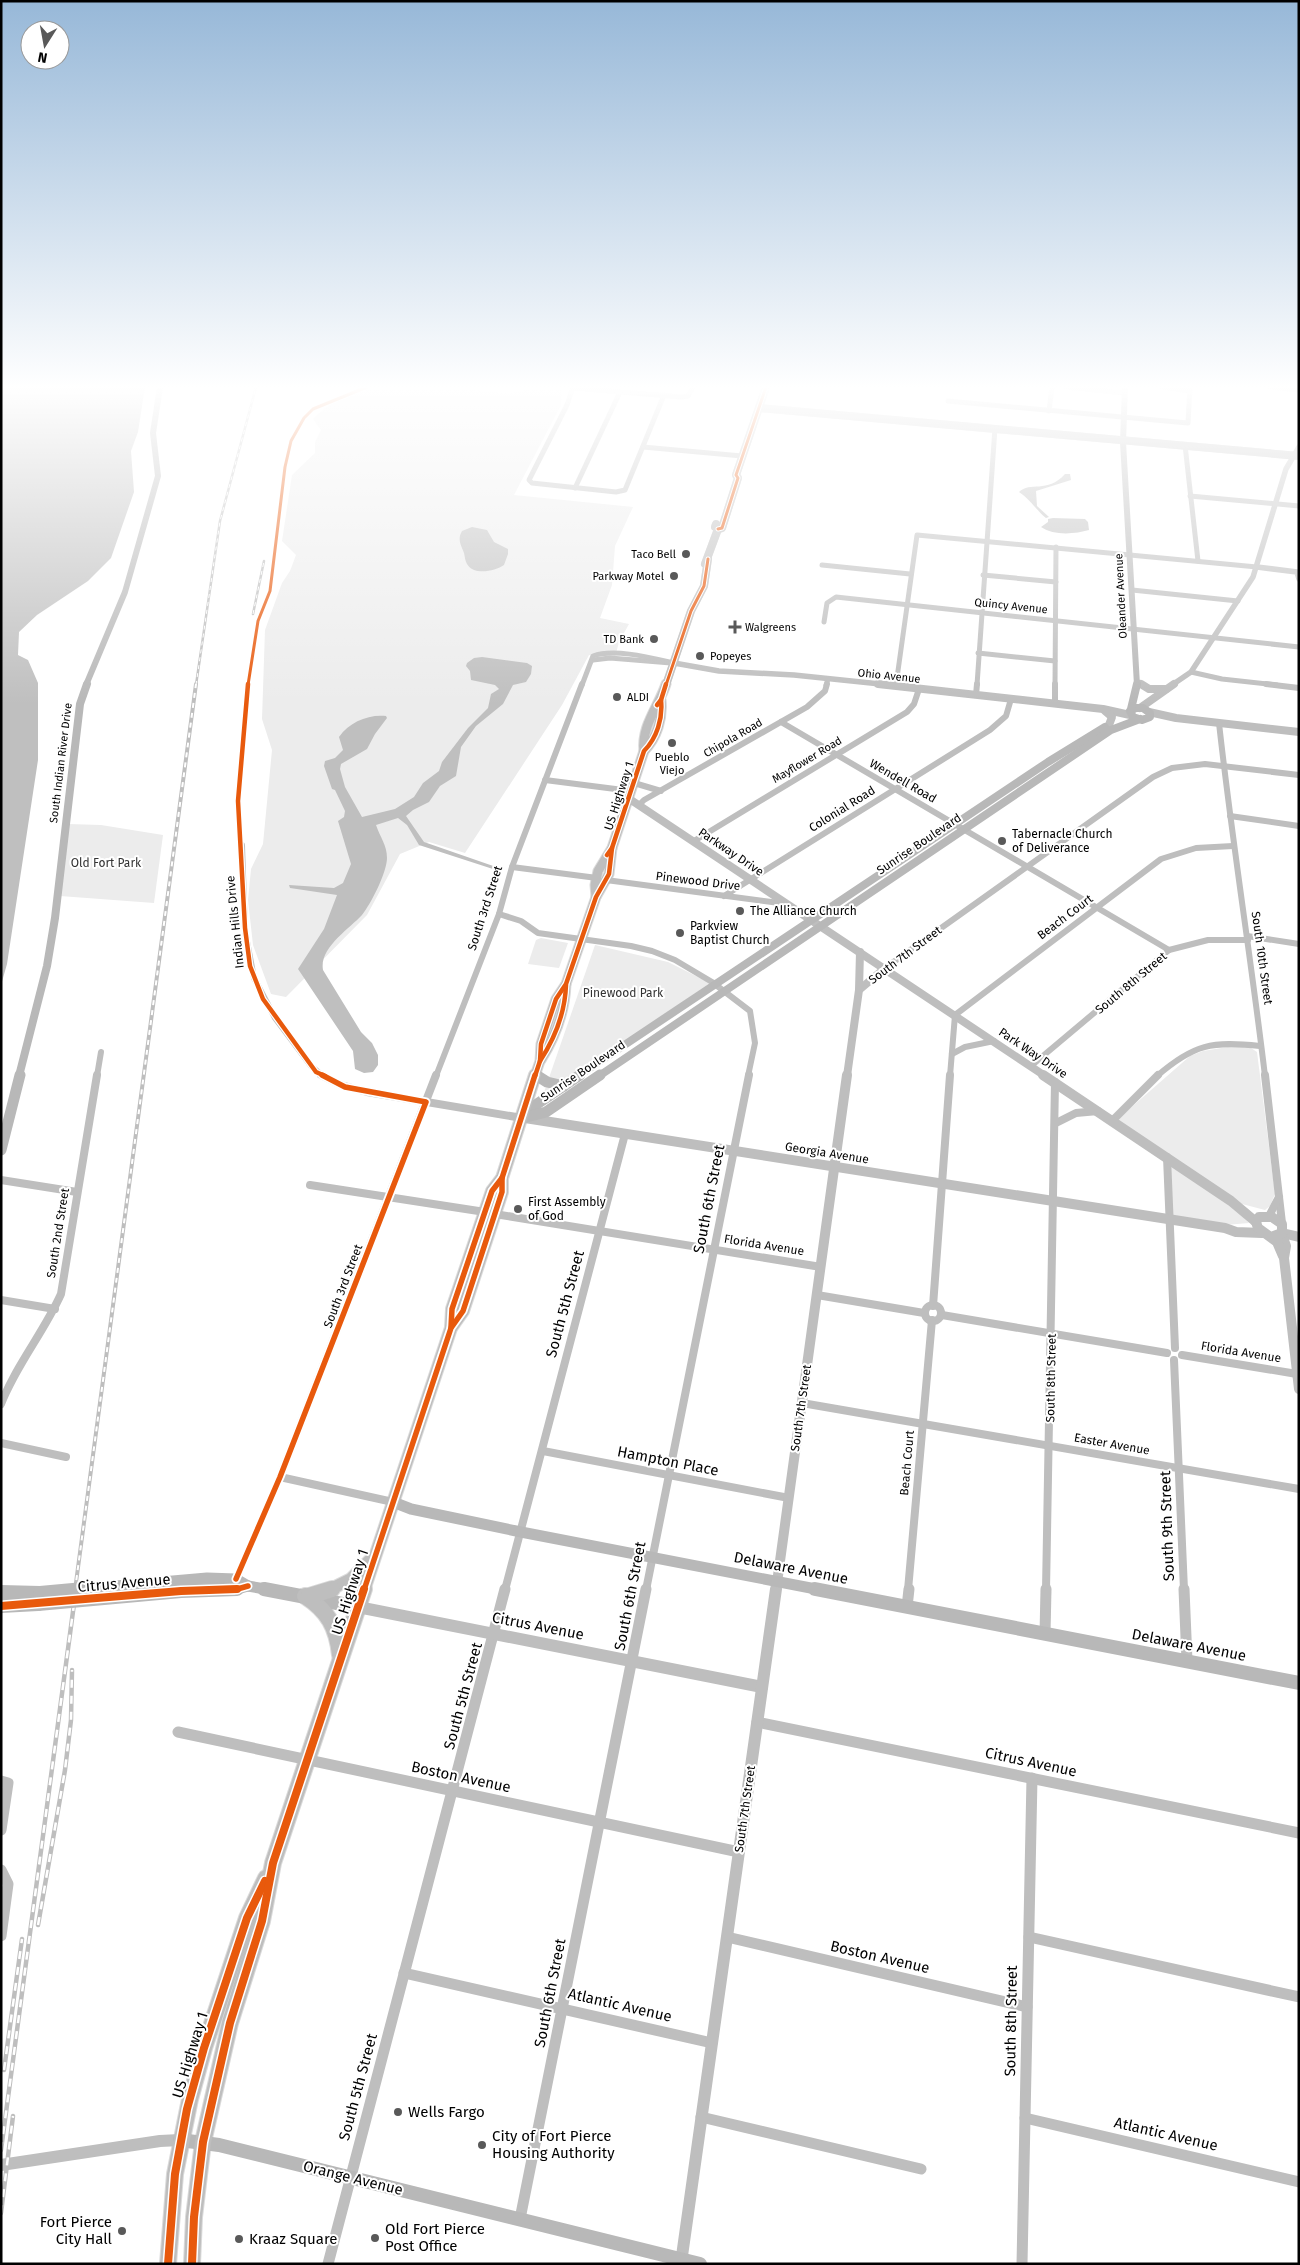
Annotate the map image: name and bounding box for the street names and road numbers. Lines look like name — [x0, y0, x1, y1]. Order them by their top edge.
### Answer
street label: Oleander Avenue — [1112, 553, 1130, 639]
street label: Quincy Avenue — [974, 596, 1048, 616]
street label: Ohio Avenue — [857, 666, 921, 686]
street label: South Indian River Drive — [47, 702, 75, 824]
street label: Chipola Road — [701, 716, 765, 760]
street label: Mayflower Road — [770, 734, 844, 786]
street label: Wendell Road — [867, 756, 939, 806]
street label: US Highway 1 — [601, 760, 637, 832]
street label: Colonial Road — [806, 783, 878, 835]
street label: Sunrise Boulevard — [874, 811, 964, 877]
street label: Parkway Drive — [696, 825, 766, 879]
street label: South 3rd Street — [465, 863, 505, 952]
street label: Pinewood Drive — [655, 869, 741, 893]
street label: Indian Hills Drive — [223, 875, 247, 969]
street label: Beach Court — [1035, 891, 1096, 942]
street label: South 10th Street — [1249, 910, 1276, 1006]
street label: South 7th Street — [866, 923, 945, 987]
street label: South 8th Street — [1092, 949, 1170, 1017]
street label: Park Way Drive — [996, 1025, 1070, 1081]
street label: Sunrise Boulevard — [538, 1038, 628, 1104]
street label: Georgia Avenue — [784, 1139, 870, 1167]
street label: South 6th Street — [690, 1142, 729, 1255]
street label: South 2nd Street — [44, 1186, 72, 1279]
street label: Florida Avenue — [723, 1232, 805, 1258]
street label: South 3rd Street — [321, 1242, 366, 1330]
street label: South 5th Street — [542, 1248, 588, 1360]
street label: South 8th Street — [1043, 1333, 1059, 1423]
street label: Florida Avenue — [1200, 1339, 1282, 1365]
street label: South 7th Street — [788, 1363, 814, 1452]
street label: Beach Court — [897, 1429, 917, 1496]
street label: Easter Avenue — [1073, 1430, 1151, 1458]
street label: Hampton Place — [616, 1442, 720, 1480]
street label: South 9th Street — [1156, 1470, 1178, 1582]
street label: South 6th Street — [611, 1539, 650, 1652]
street label: US Highway 1 — [328, 1547, 372, 1637]
street label: Delaware Avenue — [732, 1548, 850, 1588]
street label: Citrus Avenue — [77, 1570, 171, 1596]
street label: Citrus Avenue — [490, 1608, 586, 1644]
street label: Delaware Avenue — [1130, 1625, 1248, 1665]
street label: South 5th Street — [440, 1640, 486, 1752]
street label: Citrus Avenue — [983, 1743, 1079, 1781]
street label: Boston Avenue — [410, 1758, 512, 1796]
street label: South 7th Street — [732, 1764, 758, 1853]
street label: South 6th Street — [531, 1936, 570, 2049]
street label: Boston Avenue — [829, 1937, 931, 1977]
street label: South 8th Street — [1001, 1965, 1021, 2077]
street label: Atlantic Avenue — [566, 1984, 674, 2026]
street label: US Highway 1 — [168, 2010, 212, 2100]
street label: South 5th Street — [335, 2031, 381, 2143]
street label: Atlantic Avenue — [1112, 2113, 1220, 2155]
street label: Orange Avenue — [301, 2157, 405, 2199]

